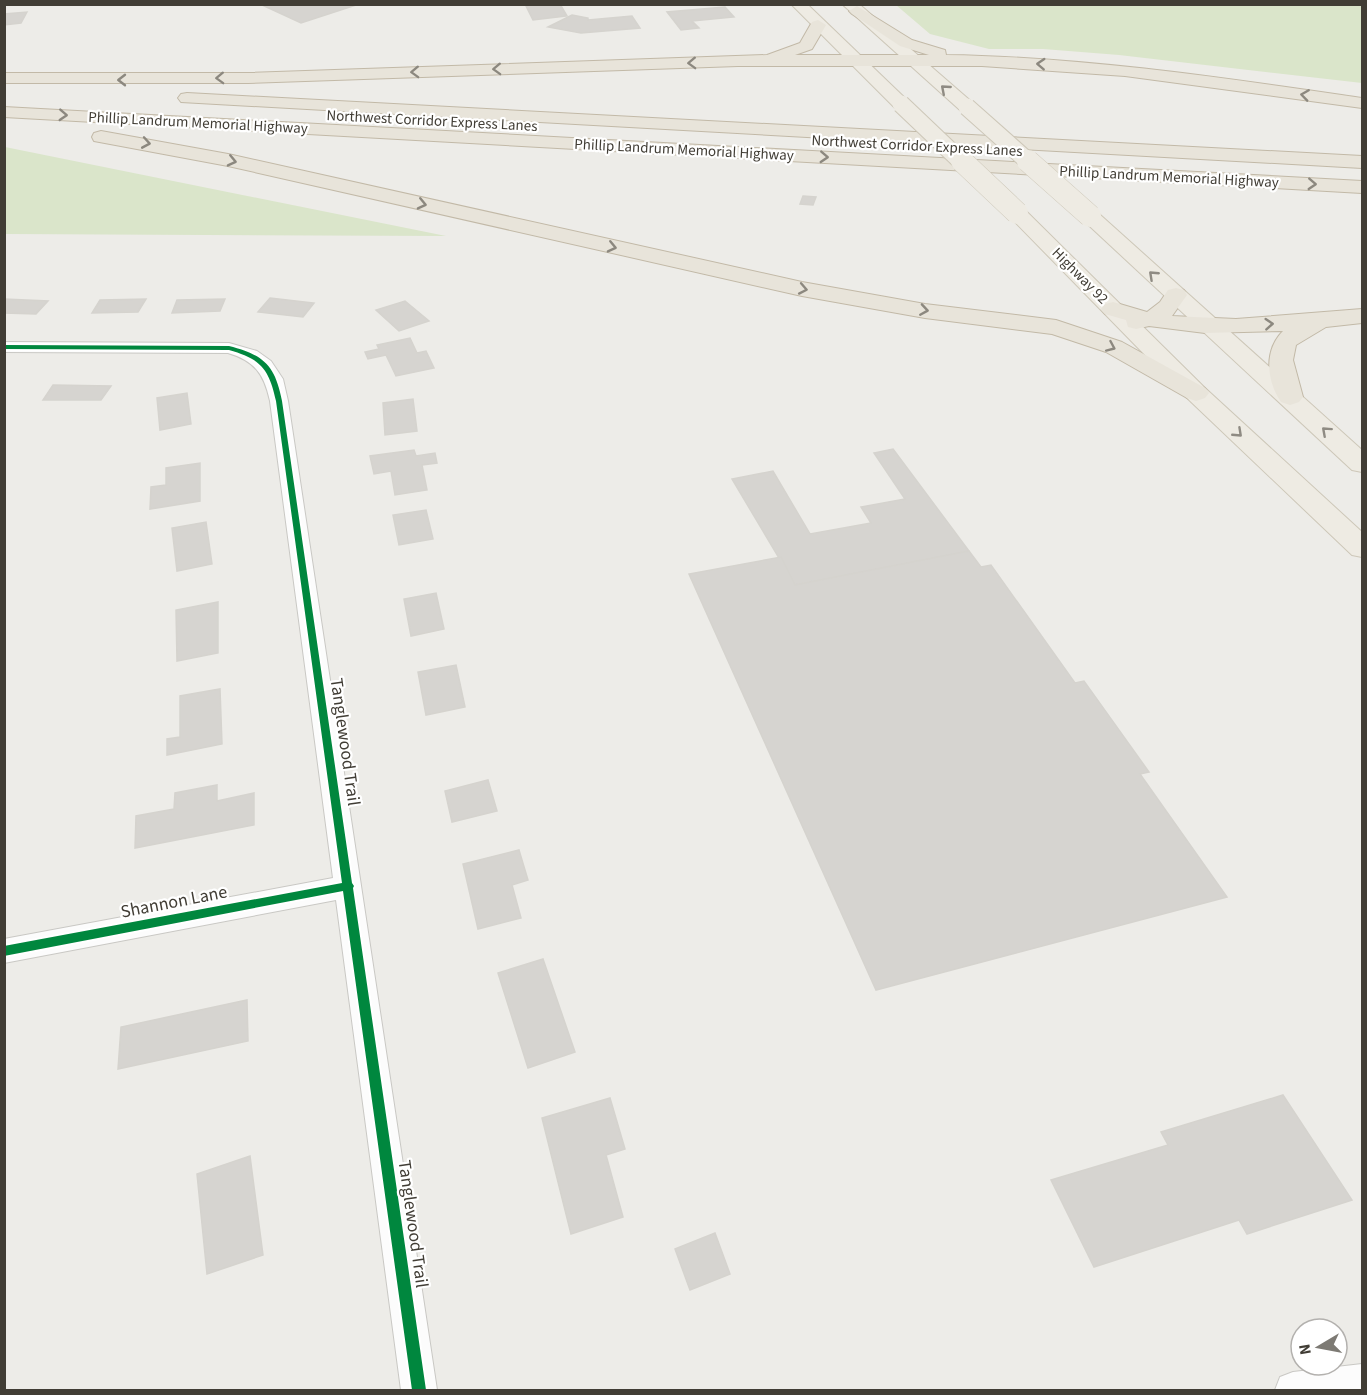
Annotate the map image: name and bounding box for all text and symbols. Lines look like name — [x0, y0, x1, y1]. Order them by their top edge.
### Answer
one-way arrow — [687, 57, 696, 70]
one-way arrow — [1037, 57, 1046, 70]
one-way arrow — [492, 63, 501, 76]
one-way arrow — [410, 66, 419, 78]
one-way arrow — [216, 72, 225, 84]
one-way arrow — [117, 74, 126, 86]
one-way arrow — [941, 85, 952, 96]
one-way arrow — [1300, 89, 1309, 101]
street label: Northwest Corridor Express Lanes — [326, 105, 538, 137]
street label: Phillip Landrum Memorial Highway — [88, 107, 308, 139]
one-way arrow — [58, 109, 67, 122]
street label: Northwest Corridor Express Lanes — [811, 130, 1023, 162]
street label: Phillip Landrum Memorial Highway — [574, 134, 794, 166]
one-way arrow — [141, 137, 151, 149]
one-way arrow — [819, 151, 828, 164]
one-way arrow — [227, 154, 237, 167]
street label: Phillip Landrum Memorial Highway — [1059, 161, 1279, 193]
one-way arrow — [1308, 178, 1317, 191]
one-way arrow — [417, 196, 427, 209]
one-way arrow — [607, 239, 617, 252]
street label: Highway 92 — [1047, 243, 1113, 309]
one-way arrow — [1149, 271, 1160, 282]
one-way arrow — [798, 282, 808, 295]
one-way arrow — [919, 304, 928, 316]
one-way arrow — [1264, 318, 1273, 331]
one-way arrow — [1105, 339, 1116, 351]
one-way arrow — [1232, 426, 1242, 437]
one-way arrow — [1322, 427, 1333, 438]
street label: Tanglewood Trail — [324, 677, 366, 807]
street label: Shannon Lane — [119, 879, 229, 925]
street label: Tanglewood Trail — [392, 1159, 434, 1289]
north arrow — [1289, 1317, 1349, 1377]
text: N — [1293, 1342, 1317, 1357]

